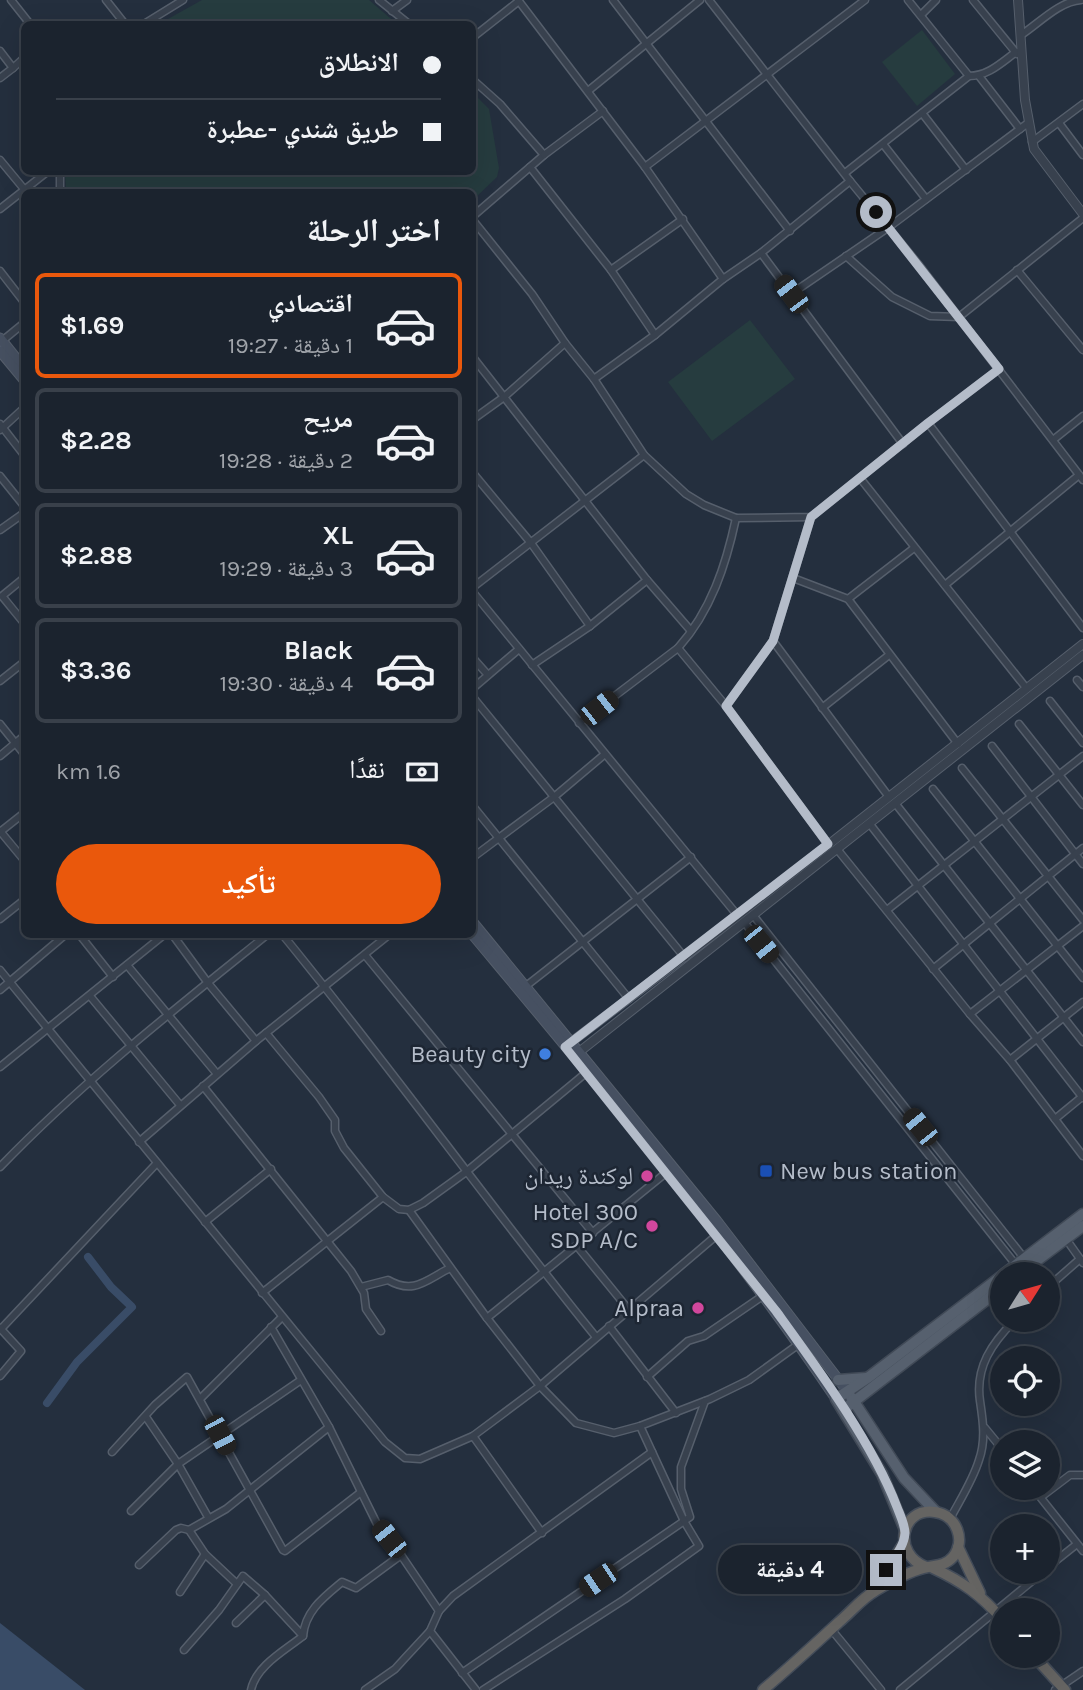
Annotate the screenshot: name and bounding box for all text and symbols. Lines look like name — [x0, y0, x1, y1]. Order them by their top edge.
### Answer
text: الانطلاق — [319, 47, 399, 78]
text: طريق شندي -عطبرة — [207, 114, 399, 145]
route start — [860, 196, 892, 228]
text: اختر الرحلة — [307, 212, 441, 249]
car — [770, 271, 813, 317]
text: اقتصادي — [268, 288, 353, 319]
icon: car — [374, 294, 437, 357]
text: $1.69 — [60, 310, 124, 341]
text: 1 دقيقة · 19:27 — [228, 332, 353, 359]
text: مريح — [303, 403, 353, 434]
icon: car — [374, 409, 437, 472]
text: $2.28 — [60, 425, 132, 456]
text: 2 دقيقة · 19:28 — [219, 447, 353, 474]
text: XL — [322, 520, 353, 551]
icon: car — [374, 524, 437, 587]
text: $2.88 — [60, 540, 133, 571]
text: 3 دقيقة · 19:29 — [219, 555, 353, 582]
text: Black — [284, 635, 353, 666]
icon: car — [374, 639, 437, 702]
text: $3.36 — [60, 655, 132, 686]
text: 4 دقيقة · 19:30 — [219, 670, 353, 697]
car — [576, 687, 623, 729]
icon: cash — [403, 753, 441, 791]
text: نقدًا — [349, 754, 385, 785]
text: 1.6 km — [56, 758, 121, 785]
button: تأكيد — [56, 844, 441, 924]
car — [740, 921, 783, 967]
place label: Beauty city — [410, 1040, 531, 1068]
marker: Beauty city — [537, 1046, 553, 1062]
car — [899, 1104, 942, 1150]
place label: New bus station — [780, 1157, 958, 1185]
place label: لوكندة ريدان — [524, 1162, 633, 1190]
marker: New bus station — [758, 1163, 774, 1179]
marker: لوكندة ريدان — [639, 1168, 655, 1184]
place label: Hotel 300 SDP A/C — [532, 1198, 638, 1254]
marker: Hotel 300 SDP A/C — [644, 1218, 660, 1234]
north arrow — [990, 1262, 1060, 1332]
map controls — [990, 1262, 1060, 1668]
place label: Alpraa — [614, 1294, 684, 1322]
marker: Alpraa — [690, 1300, 706, 1316]
button: locate — [990, 1346, 1060, 1416]
car — [201, 1412, 240, 1458]
button: layers — [990, 1430, 1060, 1500]
button: + — [990, 1514, 1060, 1584]
car — [368, 1516, 411, 1562]
callout: 4 دقيقة — [718, 1546, 862, 1594]
route end — [870, 1554, 902, 1586]
text: 4 دقيقة — [756, 1556, 824, 1583]
car — [575, 1560, 622, 1600]
button: − — [990, 1598, 1060, 1668]

